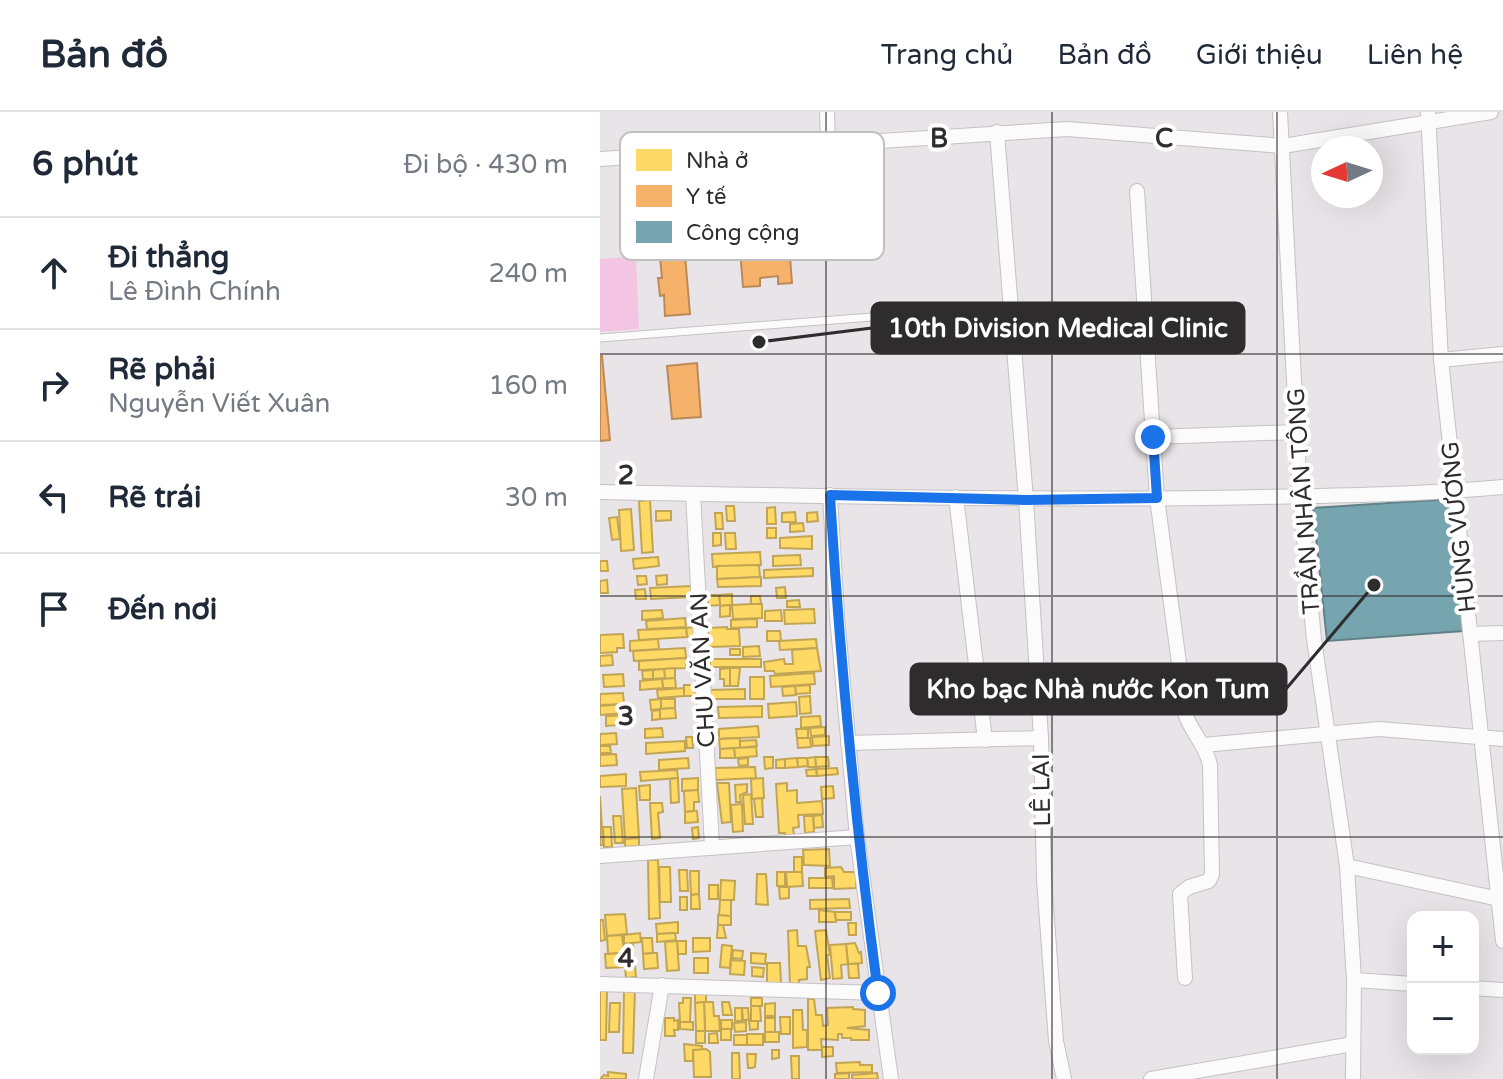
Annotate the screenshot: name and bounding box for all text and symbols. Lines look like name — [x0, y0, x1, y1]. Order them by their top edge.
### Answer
text: Bản đồ — [40, 32, 168, 78]
text: Trang chủ — [881, 38, 1013, 72]
text: Bản đồ — [1057, 38, 1152, 72]
text: Giới thiệu — [1196, 38, 1323, 72]
text: Liên hệ — [1367, 38, 1463, 72]
text: B — [930, 123, 948, 154]
text: C — [1155, 123, 1173, 154]
legend — [620, 132, 884, 260]
north arrow — [1311, 136, 1383, 208]
text: 6 phút — [32, 144, 138, 185]
text: Nhà ở — [686, 148, 748, 174]
text: Đi bộ · 430 m — [403, 149, 568, 180]
text: Y tế — [686, 184, 726, 210]
text: Công cộng — [686, 220, 800, 246]
text: Đi thẳng — [108, 239, 229, 276]
icon: ahead — [32, 251, 76, 295]
text: 240 m — [488, 258, 568, 289]
text: Lê Đình Chính — [108, 276, 281, 307]
callout: 10th Division Medical Clinic — [872, 303, 1244, 353]
text: 10th Division Medical Clinic — [888, 313, 1228, 344]
text: Rẽ phải — [108, 351, 216, 388]
icon: right — [32, 363, 76, 407]
text: 160 m — [488, 370, 568, 401]
street label: TRẦN NHÂN TÔNG — [1280, 387, 1326, 615]
text: Nguyễn Viết Xuân — [108, 388, 330, 419]
route end — [1135, 419, 1171, 455]
street label: HÙNG VƯƠNG — [1435, 440, 1482, 614]
text: 2 — [618, 460, 634, 491]
icon: left — [32, 475, 76, 519]
text: Rẽ trái — [108, 479, 201, 516]
text: 30 m — [505, 482, 568, 513]
icon: arrive — [32, 587, 76, 631]
text: Đến nơi — [108, 591, 217, 628]
street label: CHU VĂN AN — [684, 592, 722, 748]
callout: Kho bạc Nhà nước Kon Tum — [911, 664, 1286, 714]
text: Kho bạc Nhà nước Kon Tum — [926, 674, 1270, 705]
text: 3 — [618, 701, 634, 732]
street label: LÊ LAI — [1027, 753, 1057, 827]
map controls — [1407, 911, 1479, 1055]
button: + — [1407, 911, 1479, 983]
text: 4 — [618, 943, 634, 974]
route start — [860, 975, 896, 1011]
button: − — [1407, 983, 1479, 1055]

